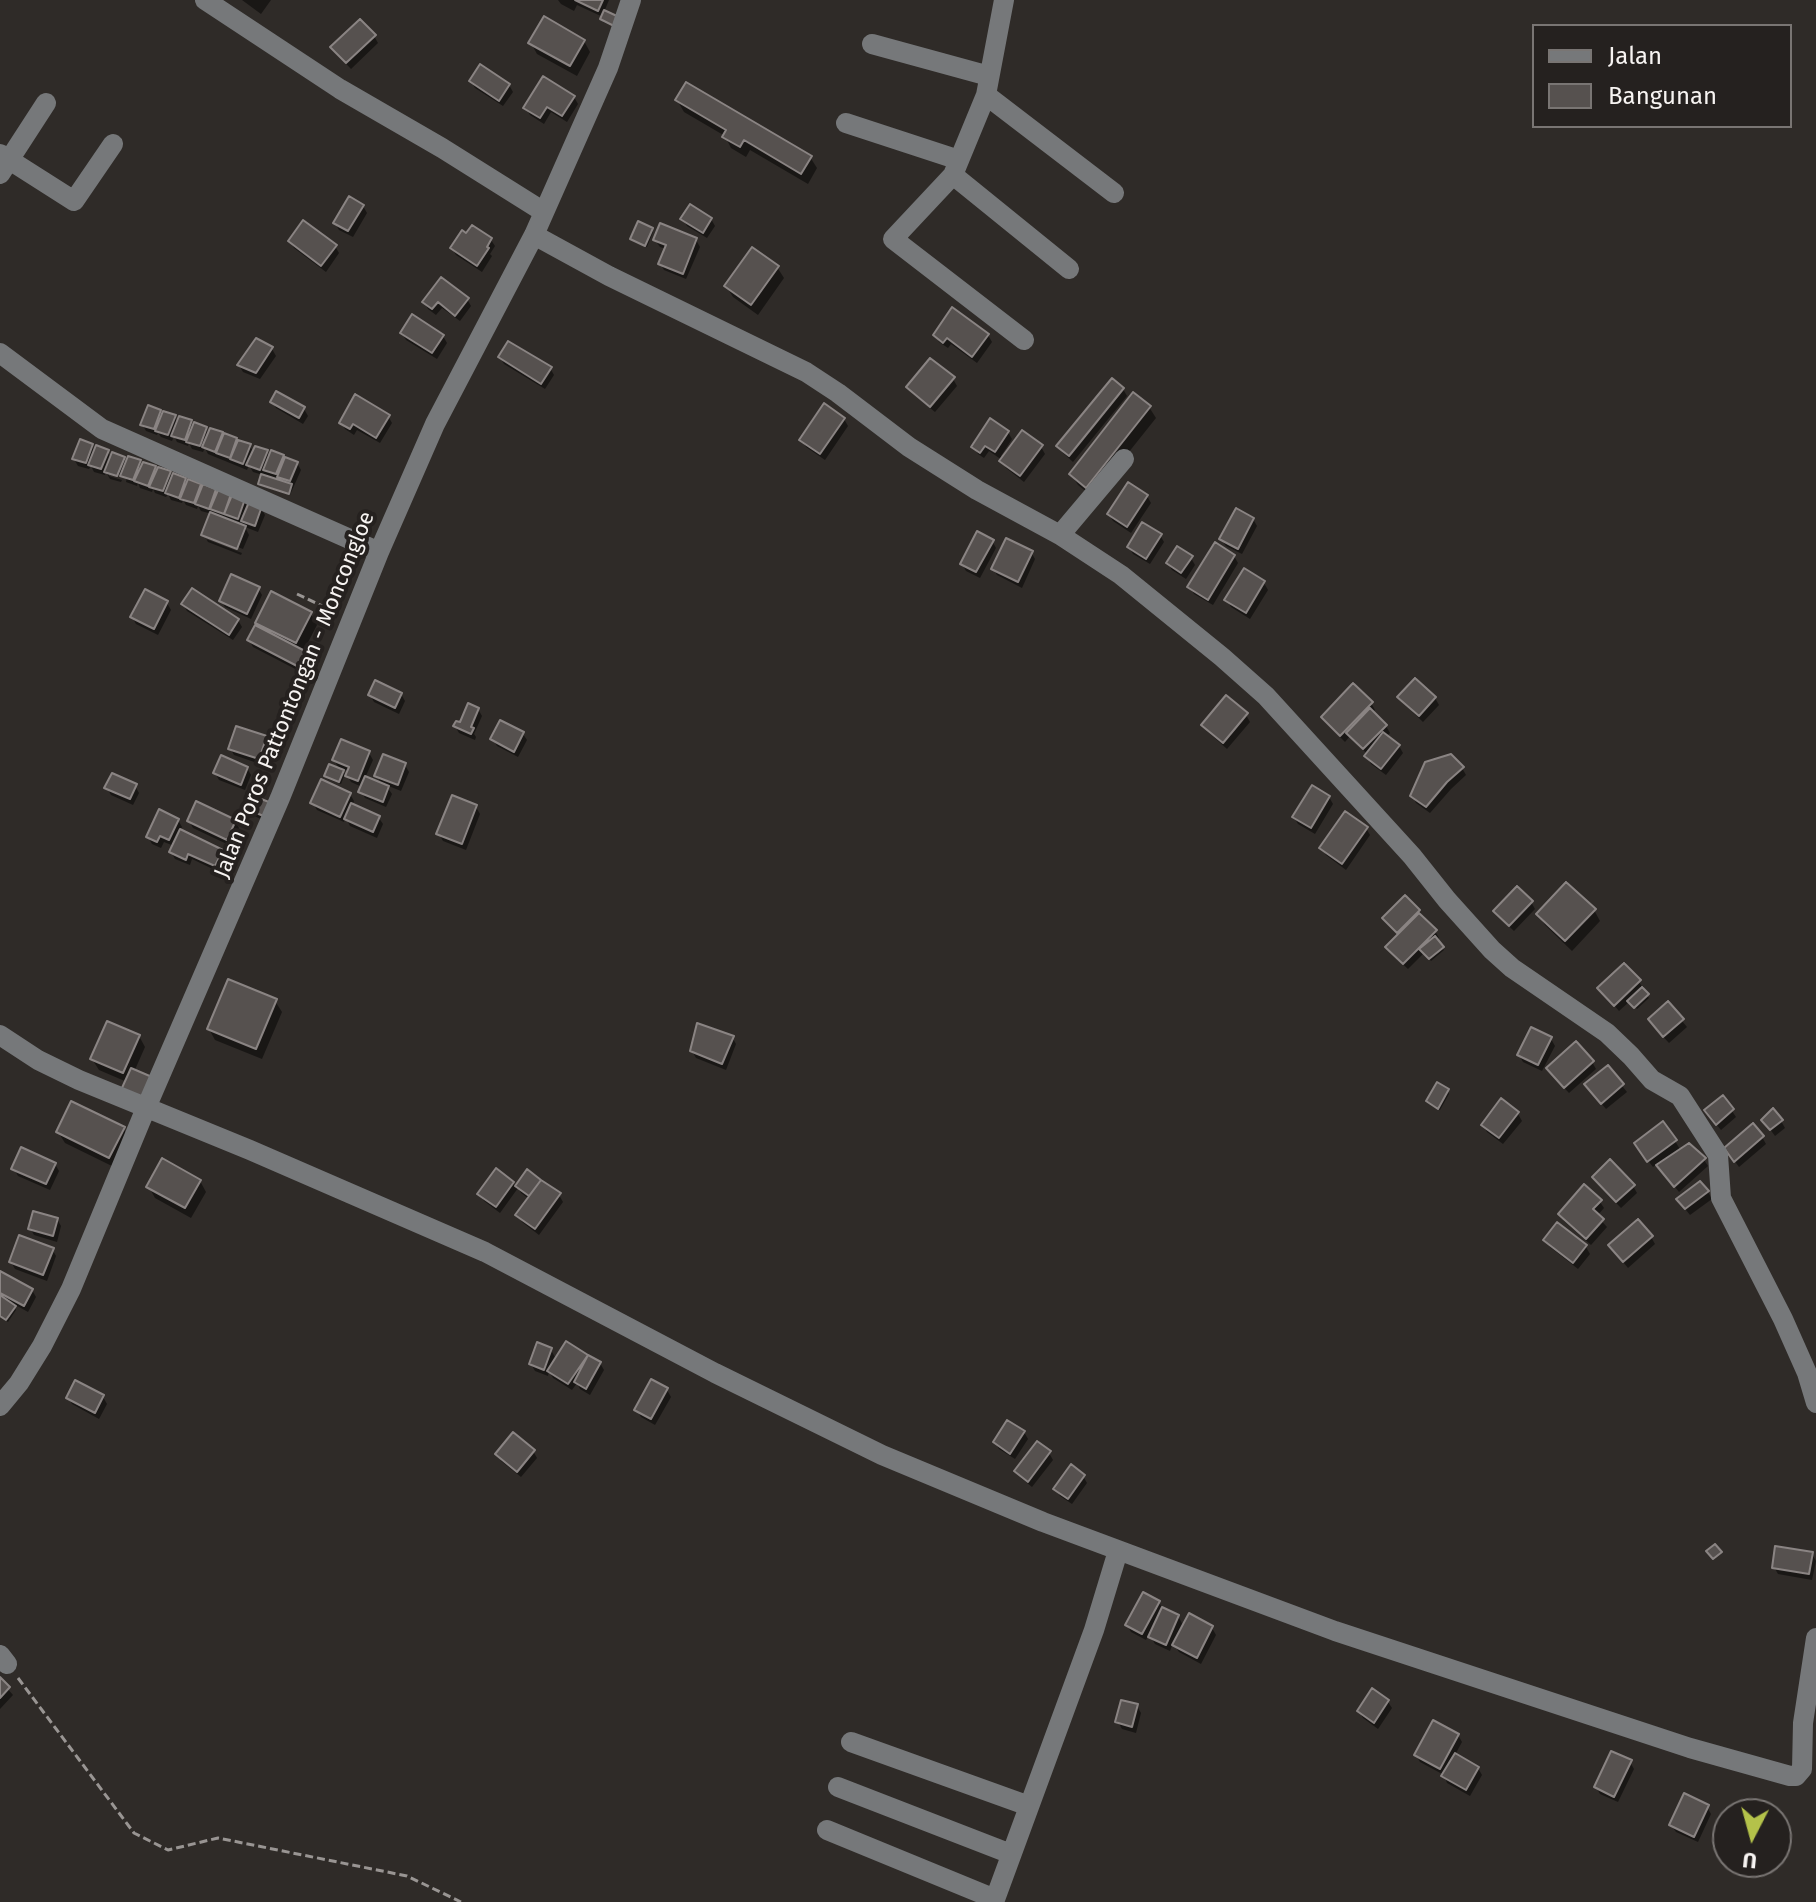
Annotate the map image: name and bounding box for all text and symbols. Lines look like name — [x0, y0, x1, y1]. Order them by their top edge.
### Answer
legend — [1532, 24, 1792, 128]
text: Jalan — [1608, 42, 1662, 70]
text: Bangunan — [1608, 82, 1717, 110]
street label: Jalan Poros Pattontongan - Moncongloe — [209, 508, 381, 882]
north arrow — [1712, 1798, 1792, 1878]
text: U — [1741, 1846, 1758, 1875]

